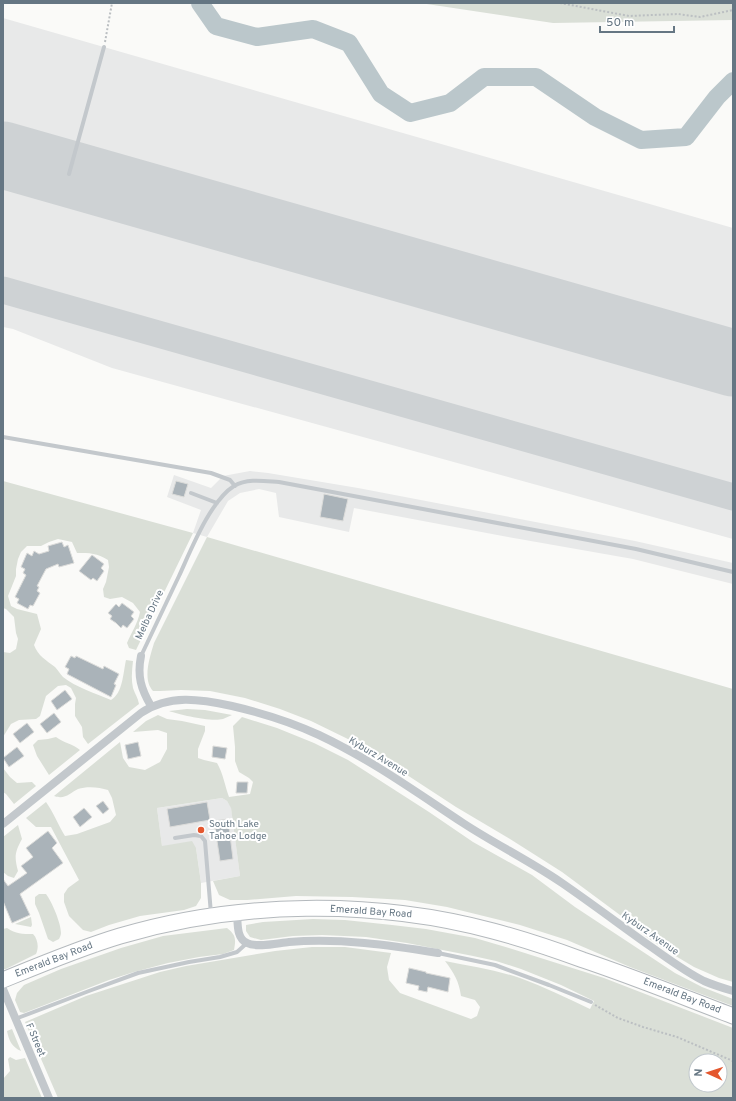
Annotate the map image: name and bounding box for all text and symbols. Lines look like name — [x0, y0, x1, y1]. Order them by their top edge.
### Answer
scale bar — [600, 8, 674, 34]
text: 50 m — [606, 15, 634, 31]
street label: Melba Drive — [133, 588, 167, 642]
street label: Kyburz Avenue — [346, 734, 410, 780]
place label: South Lake Tahoe Lodge — [209, 818, 267, 843]
marker: South Lake Tahoe Lodge — [196, 825, 206, 835]
street label: Emerald Bay Road — [330, 903, 412, 921]
street label: Kyburz Avenue — [619, 909, 681, 959]
street label: Emerald Bay Road — [13, 939, 95, 981]
street label: Emerald Bay Road — [641, 975, 723, 1017]
street label: F Street — [22, 1021, 48, 1059]
north arrow — [688, 1053, 728, 1093]
text: N — [692, 1068, 706, 1077]

